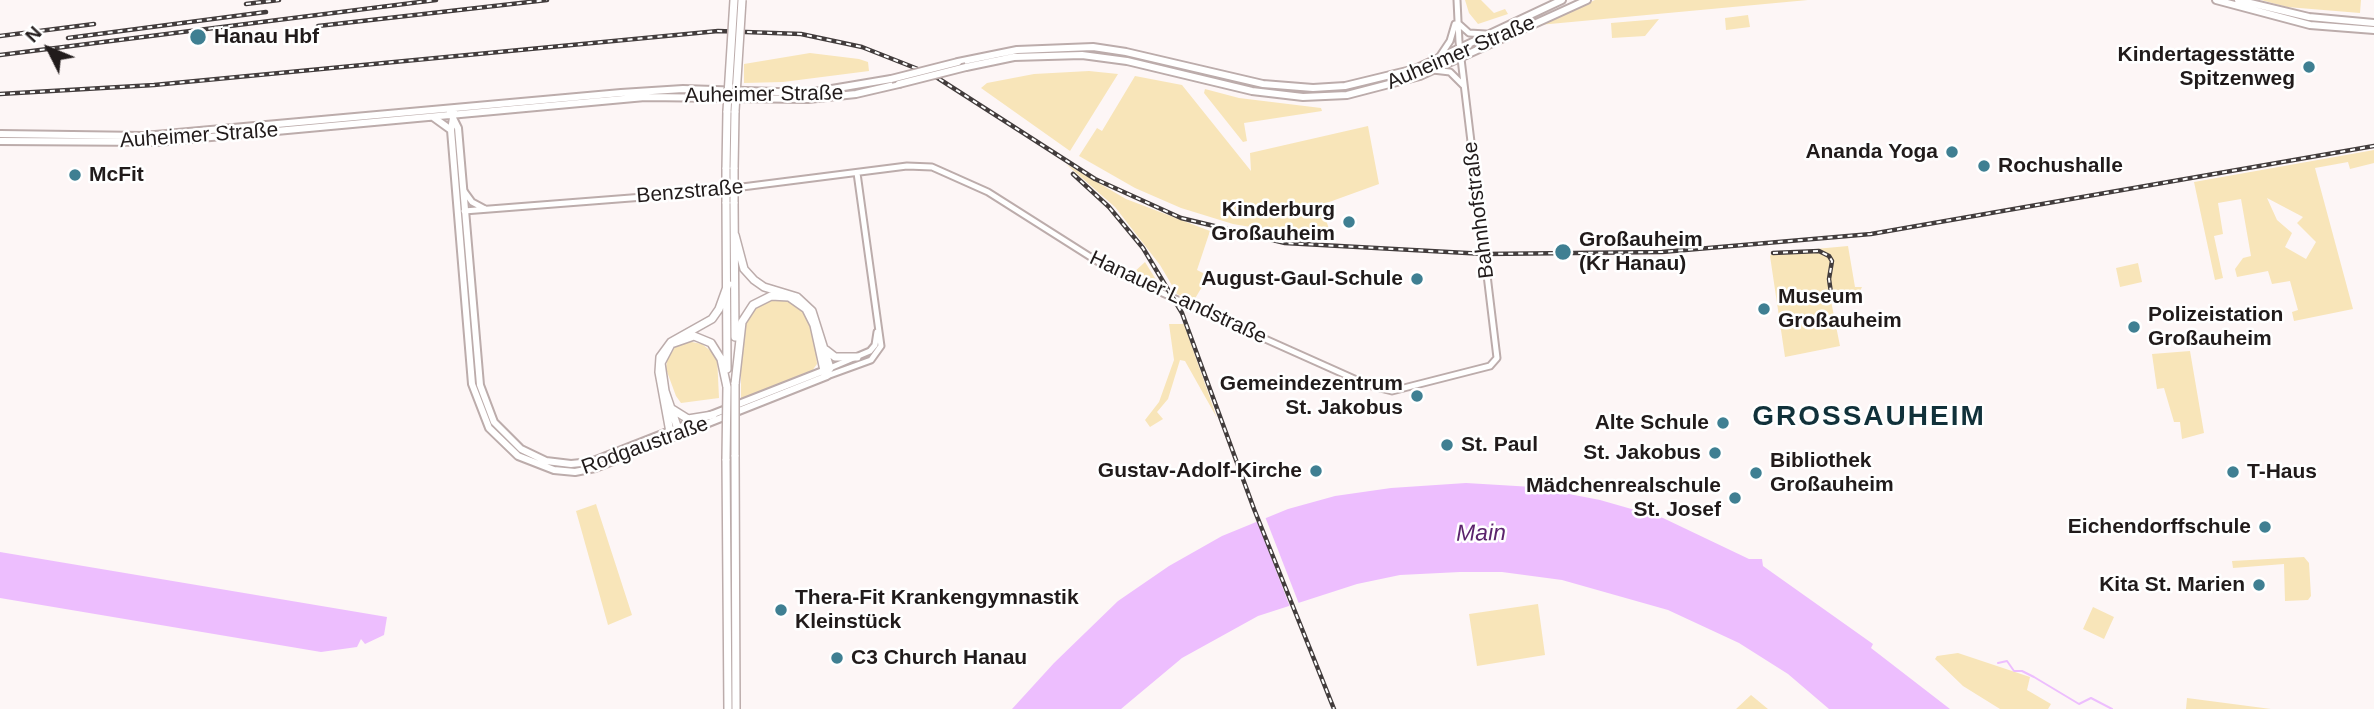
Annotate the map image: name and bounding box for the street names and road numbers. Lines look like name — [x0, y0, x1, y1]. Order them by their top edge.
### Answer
street label: Auheimer Straße — [1383, 10, 1539, 96]
street label: Auheimer Straße — [684, 81, 844, 109]
street label: Auheimer Straße — [119, 118, 279, 154]
street label: Bahnhofstraße — [1458, 140, 1500, 280]
street label: Benzstraße — [635, 175, 745, 209]
street label: Hanauer Landstraße — [1085, 246, 1271, 350]
street label: Rodgaustraße — [578, 411, 712, 481]

